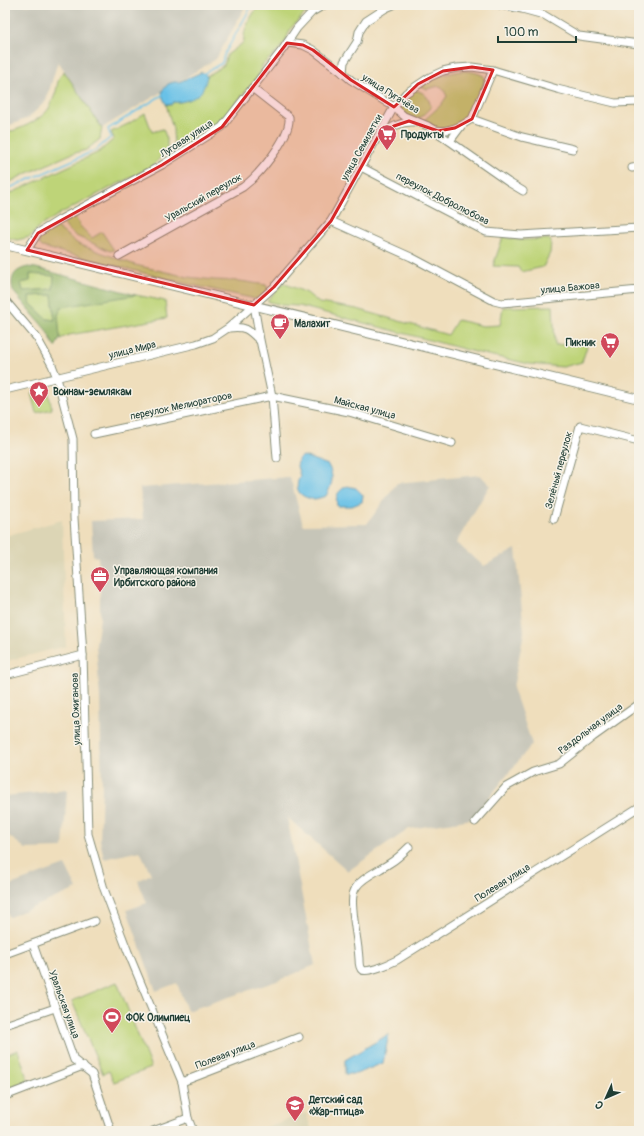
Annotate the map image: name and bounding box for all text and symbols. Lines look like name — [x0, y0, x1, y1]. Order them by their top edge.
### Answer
scale bar — [498, 18, 576, 44]
text: 100 m — [504, 25, 539, 40]
street label: улица Пугачёва — [359, 71, 422, 116]
street label: улица Семилетки — [338, 112, 385, 184]
street label: Луговая улица — [157, 117, 215, 161]
supermarket icon: Продукты — [376, 123, 398, 151]
place label: Продукты — [401, 129, 445, 141]
street label: переулок Добролюбова — [394, 170, 491, 228]
street label: Уральский переулок — [163, 171, 244, 225]
street label: улица Бажова — [539, 279, 600, 297]
cafe icon: Малахит — [269, 312, 291, 340]
place label: Малахит — [294, 318, 331, 330]
supermarket icon: Пикник — [599, 331, 621, 359]
place label: Пикник — [566, 337, 597, 349]
street label: улица Мира — [106, 338, 157, 362]
place icon: Воинам-землякам — [28, 380, 50, 408]
place label: Воинам-землякам — [53, 386, 132, 398]
street label: переулок Мелиораторов — [129, 389, 233, 423]
street label: Майская улица — [333, 394, 397, 422]
street label: Зелёный переулок — [543, 430, 575, 510]
office icon: Управляющая компания Ирбитского района — [89, 565, 111, 593]
place label: Управляющая компания Ирбитского района — [114, 565, 218, 589]
street label: улица Ожиганова — [69, 672, 83, 746]
street label: Раздольная улица — [556, 701, 625, 757]
street label: Полевая улица — [473, 861, 533, 905]
street label: Уральская улица — [46, 969, 82, 1040]
sports icon: ФОК Олимпиец — [101, 1006, 123, 1034]
place label: ФОК Олимпиец — [125, 1012, 191, 1024]
street label: Полевая улица — [194, 1038, 257, 1072]
north arrow — [586, 1078, 626, 1118]
school or university icon: Детский сад «Жар-птица» — [284, 1094, 306, 1122]
place label: Детский сад «Жар-птица» — [308, 1094, 365, 1118]
text: С — [592, 1098, 606, 1112]

